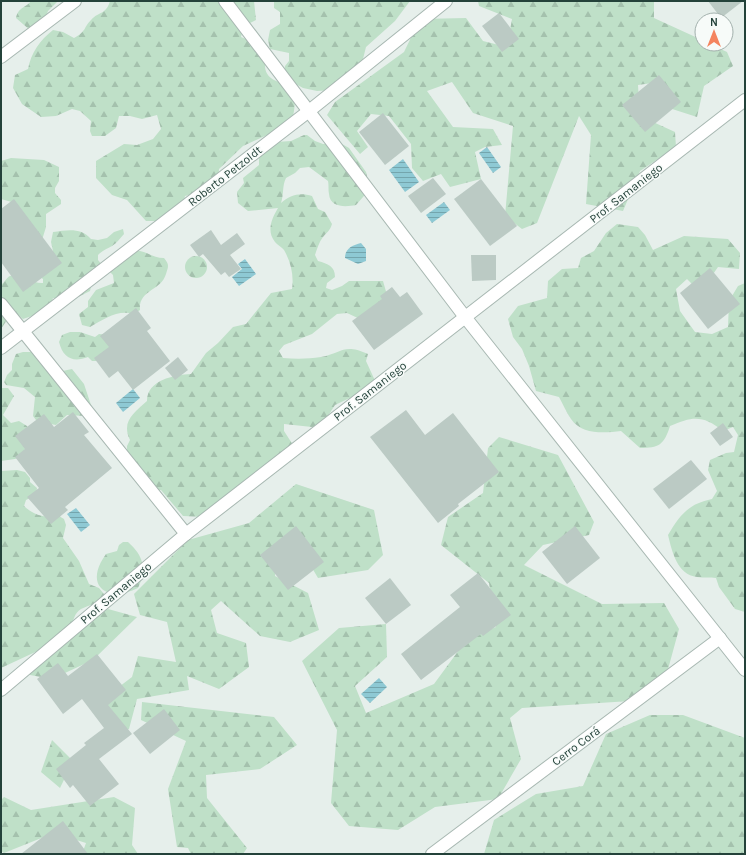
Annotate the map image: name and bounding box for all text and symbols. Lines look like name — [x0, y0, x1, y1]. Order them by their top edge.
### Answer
north arrow — [694, 12, 734, 52]
text: N — [710, 16, 718, 29]
street label: Roberto Petzoldt — [185, 142, 265, 209]
street label: Prof. Samaniego — [587, 160, 665, 226]
street label: Prof. Samaniego — [331, 358, 409, 424]
street label: Prof. Samaniego — [78, 559, 154, 627]
street label: Cerro Corá — [549, 723, 603, 769]

